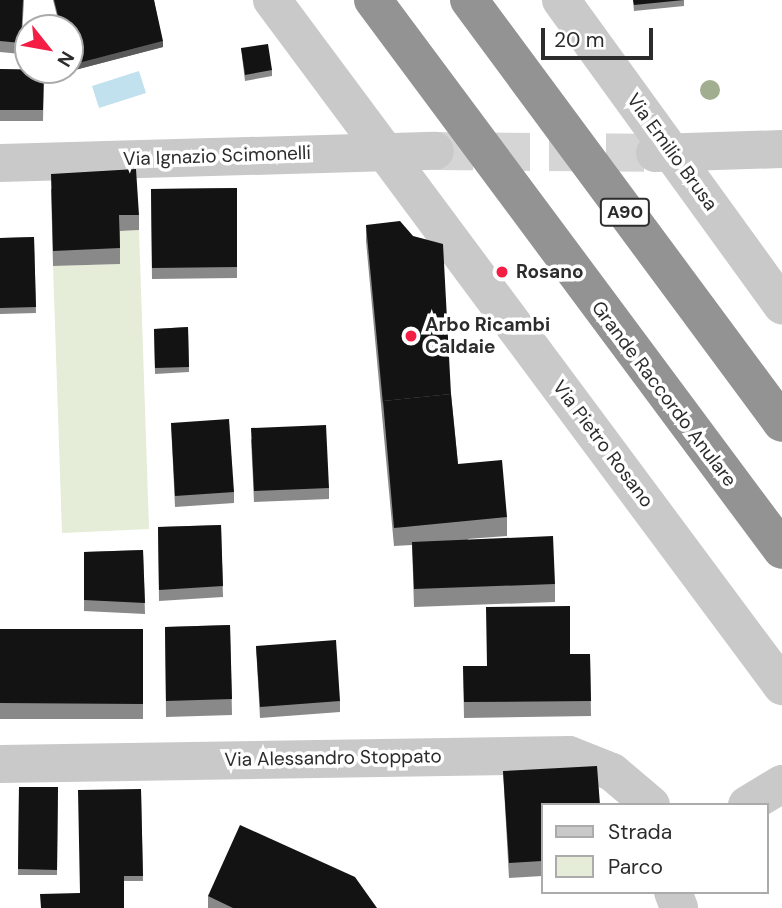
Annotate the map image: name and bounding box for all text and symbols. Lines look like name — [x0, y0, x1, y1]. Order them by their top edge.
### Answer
north arrow — [14, 14, 84, 84]
scale bar — [544, 14, 656, 58]
text: 20 m — [554, 26, 605, 54]
text: N — [51, 47, 80, 71]
street label: Via Emilio Brusa — [622, 89, 722, 215]
street label: Via Ignazio Scimonelli — [123, 141, 311, 171]
road number: A90 — [599, 197, 651, 226]
place label: Rosano — [516, 261, 584, 283]
marker: Rosano — [494, 264, 510, 280]
street label: Grande Raccordo Anulare — [587, 297, 741, 491]
place label: Arbo Ricambi Caldaie — [425, 314, 550, 358]
marker: Arbo Ricambi Caldaie — [403, 328, 419, 344]
street label: Via Pietro Rosano — [548, 376, 658, 512]
street label: Via Alessandro Stoppato — [224, 745, 442, 771]
legend — [540, 803, 768, 894]
text: Strada — [608, 818, 672, 846]
text: Parco — [608, 853, 663, 881]

